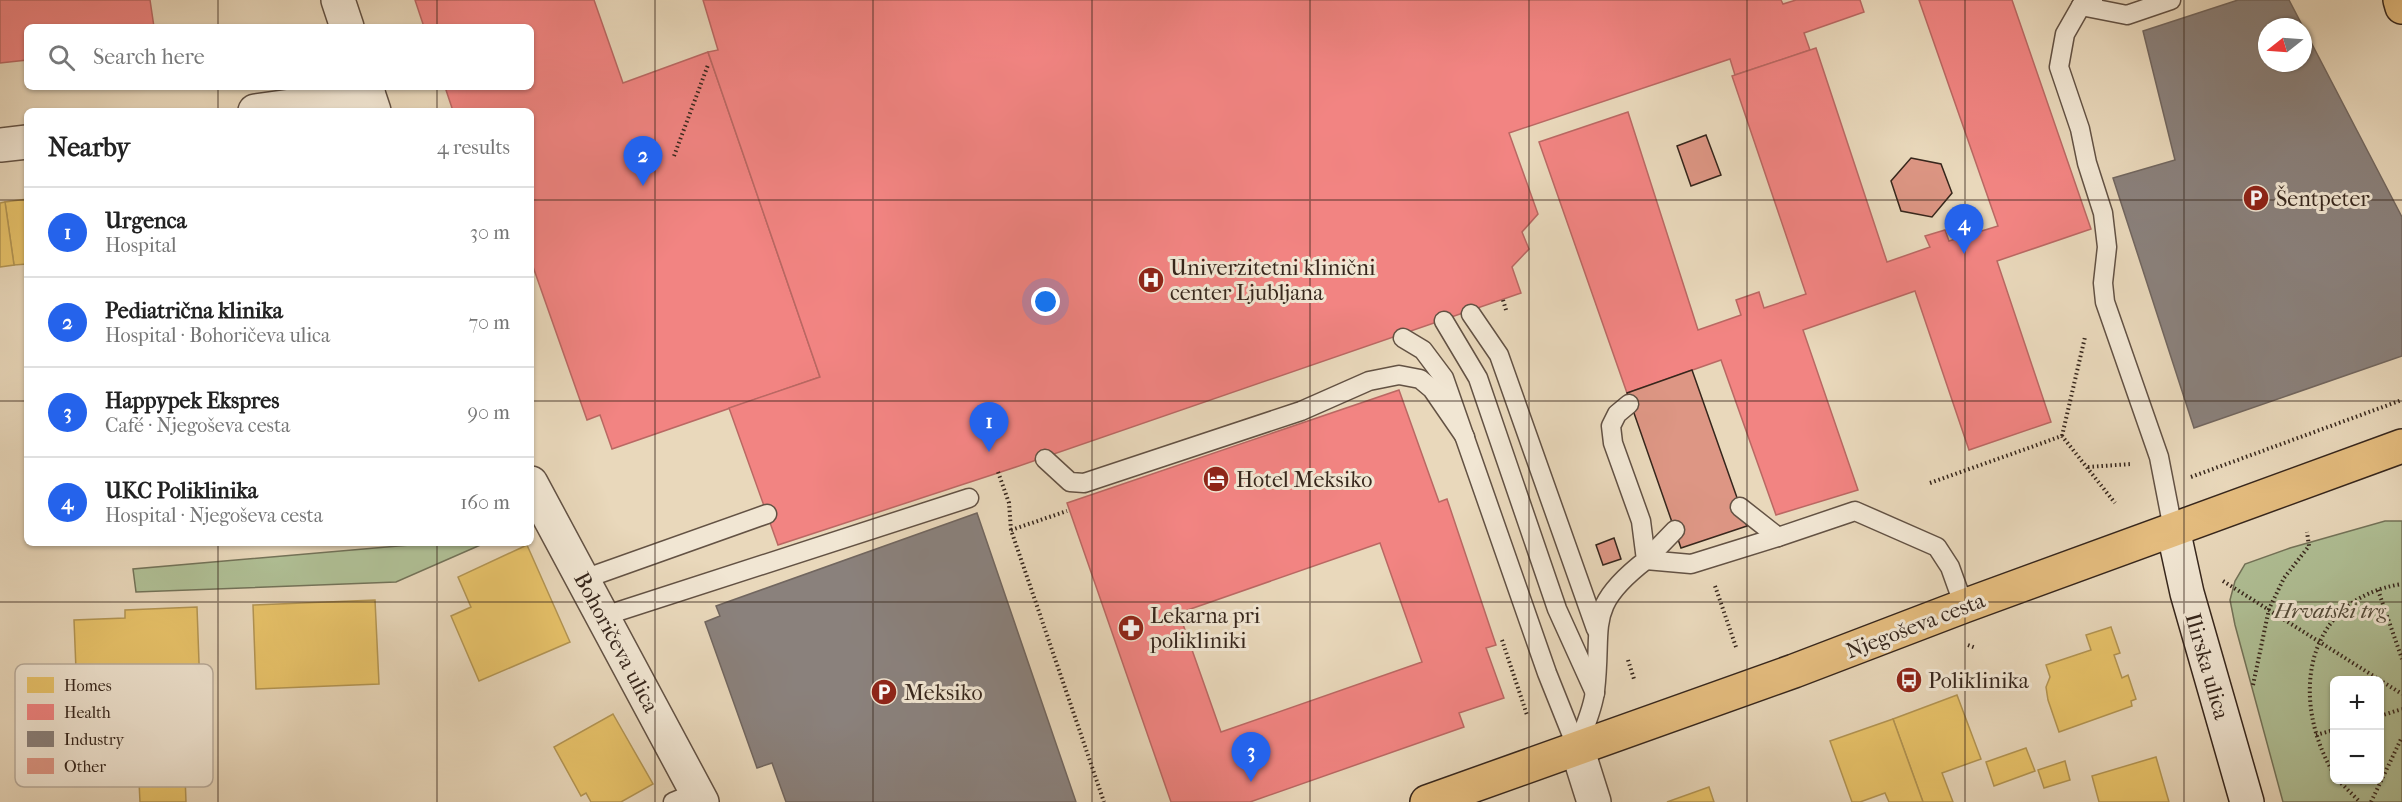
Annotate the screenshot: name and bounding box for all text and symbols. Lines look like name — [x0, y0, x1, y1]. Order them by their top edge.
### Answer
north arrow — [2258, 18, 2312, 72]
search box — [24, 24, 534, 90]
icon: search — [45, 41, 78, 74]
text: Search here — [93, 44, 205, 70]
text: Nearby — [48, 132, 130, 163]
text: 4 results — [437, 136, 510, 159]
pin: 2 — [624, 136, 662, 186]
parking icon: Šentpeter — [2241, 183, 2271, 213]
place label: Šentpeter — [2276, 185, 2370, 212]
pin: 4 — [1944, 204, 1984, 254]
text: Urgenca — [105, 208, 187, 234]
text: 1 — [64, 221, 71, 244]
text: 30 m — [470, 221, 510, 244]
text: Hospital — [105, 234, 177, 257]
place label: Univerzitetni klinični center Ljubljana — [1170, 255, 1376, 306]
hospital icon: Univerzitetni klinični center Ljubljana — [1136, 265, 1166, 295]
your location — [1031, 287, 1060, 316]
text: Pediatrična klinika — [105, 298, 283, 324]
text: 2 — [62, 311, 73, 334]
text: 70 m — [468, 311, 510, 334]
text: Hospital · Bohoričeva ulica — [105, 324, 330, 347]
text: Happypek Ekspres — [105, 388, 279, 414]
text: 3 — [63, 401, 72, 424]
text: 90 m — [468, 401, 510, 424]
pin: 1 — [970, 402, 1008, 452]
text: Café · Njegoševa cesta — [105, 414, 290, 437]
hotel icon: Hotel Meksiko — [1201, 464, 1231, 494]
place label: Hotel Meksiko — [1236, 467, 1372, 493]
text: UKC Poliklinika — [105, 478, 258, 504]
text: 4 — [62, 491, 73, 514]
text: 160 m — [460, 491, 510, 514]
text: Hospital · Njegoševa cesta — [105, 504, 323, 527]
street label: Bohoričeva ulica — [568, 568, 664, 718]
street label: Njegoševa cesta — [1842, 587, 1989, 664]
park label: Hrvatski trg — [2273, 598, 2386, 624]
place label: Lekarna pri polikliniki — [1149, 603, 1261, 654]
street label: Ilirska ulica — [2179, 610, 2235, 723]
pharmacy icon: Lekarna pri polikliniki — [1116, 613, 1146, 643]
legend — [15, 664, 213, 787]
bus stop icon: Poliklinika — [1894, 665, 1924, 695]
place label: Poliklinika — [1928, 668, 2030, 694]
text: Homes — [64, 676, 112, 695]
map controls — [2330, 676, 2384, 784]
button: + — [2330, 676, 2384, 730]
parking icon: Meksiko — [869, 677, 899, 707]
place label: Meksiko — [904, 680, 983, 706]
text: Health — [64, 703, 111, 722]
text: Industry — [64, 730, 125, 749]
button: − — [2330, 730, 2384, 784]
pin: 3 — [1232, 732, 1270, 782]
text: Other — [64, 757, 106, 776]

